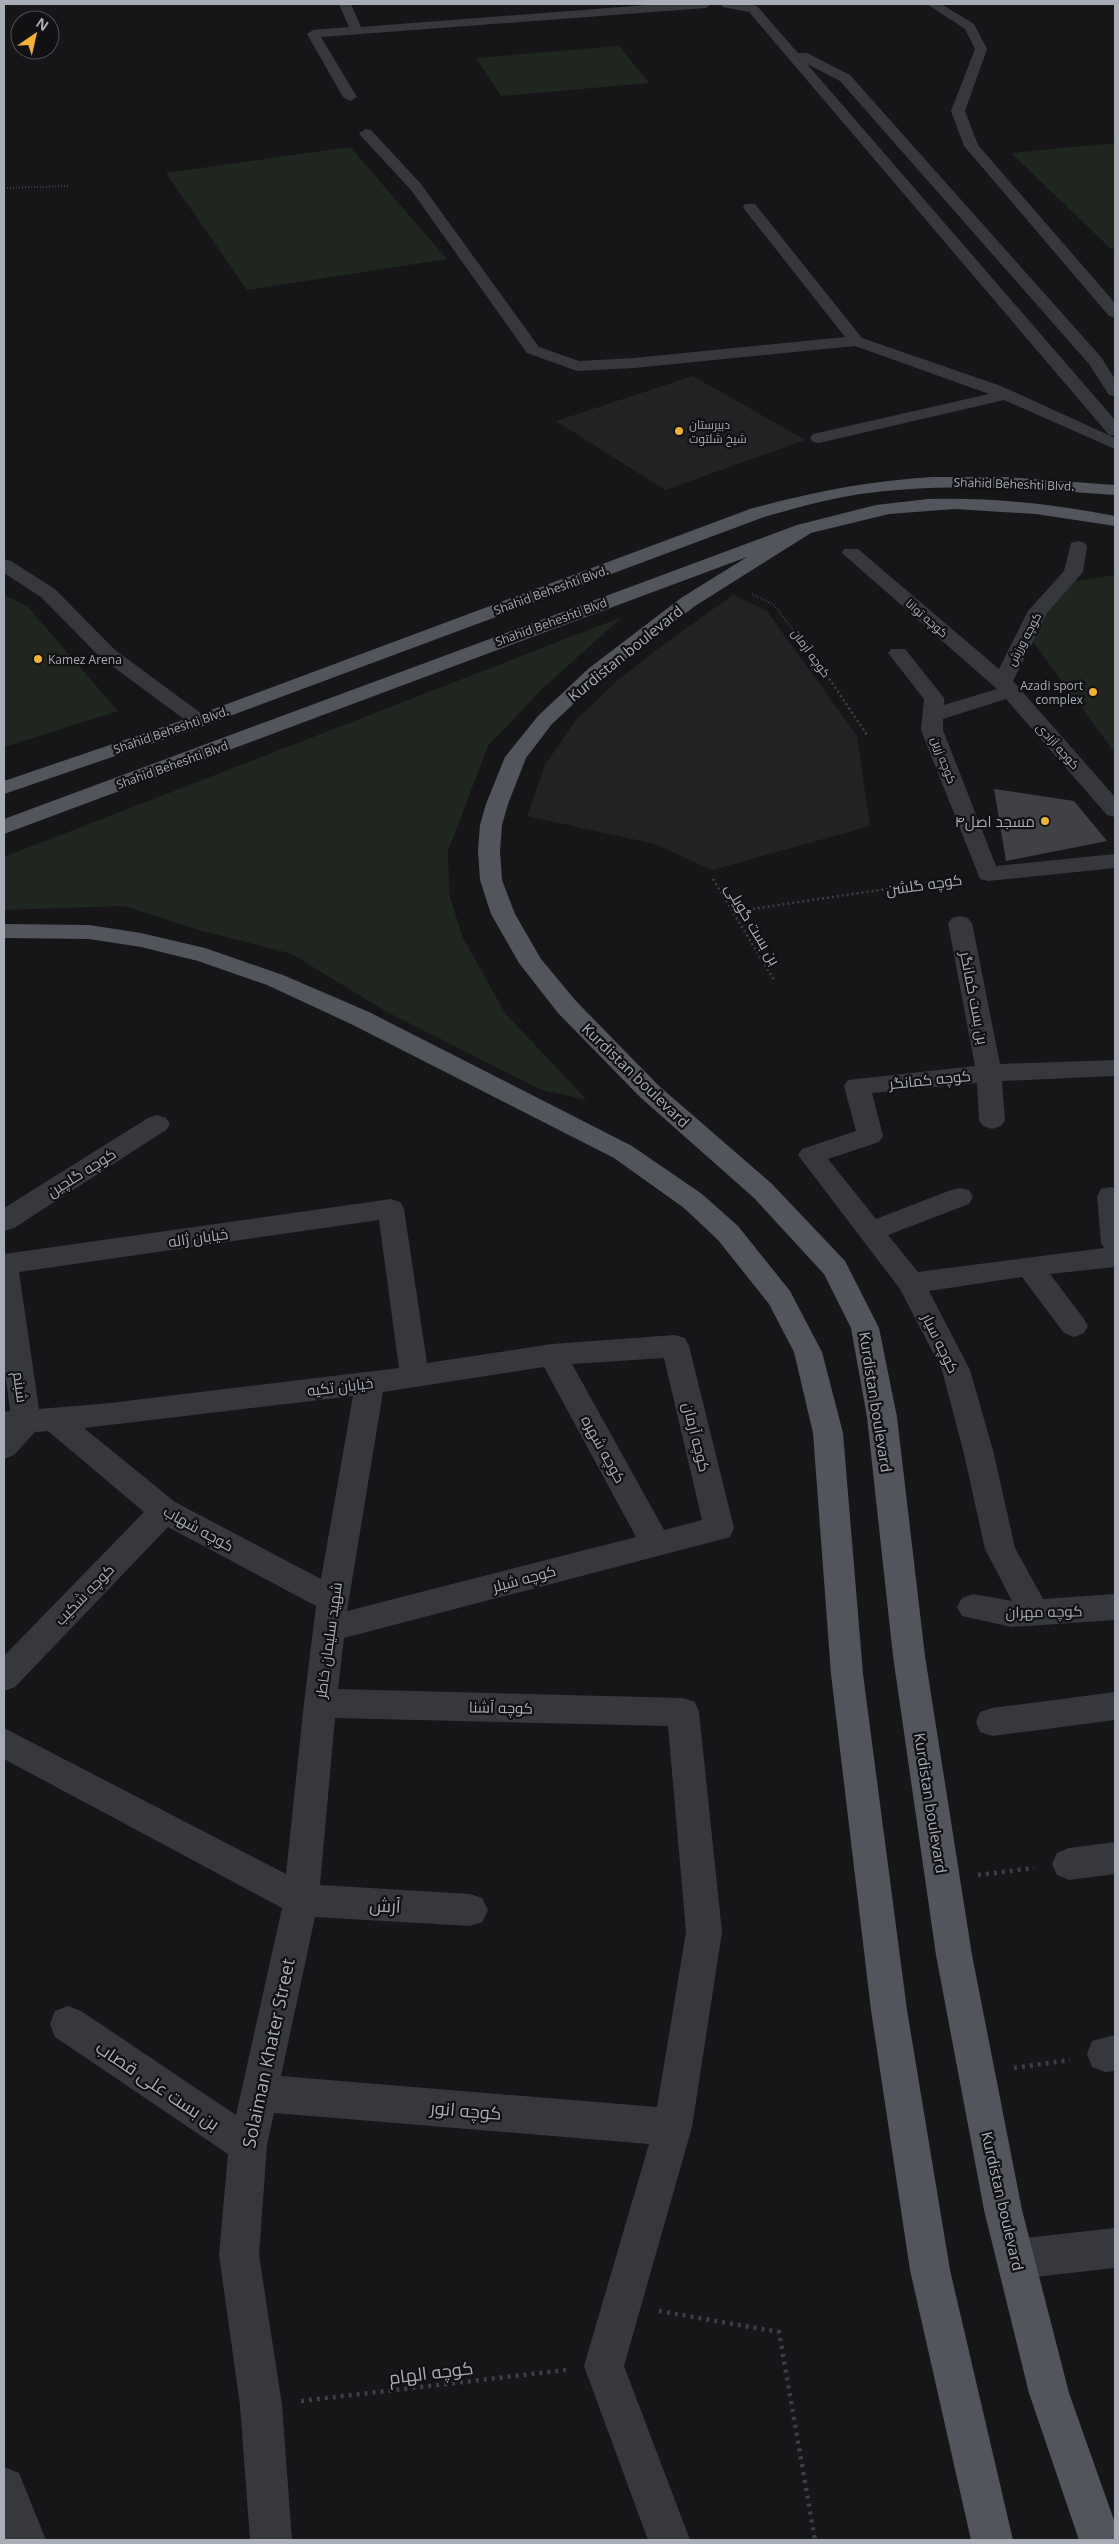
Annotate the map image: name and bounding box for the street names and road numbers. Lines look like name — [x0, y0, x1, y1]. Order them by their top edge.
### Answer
street label: Shahid Beheshti Blvd. — [953, 473, 1075, 495]
street label: Shahid Beheshti Blvd. — [491, 561, 611, 619]
street label: Shahid Beheshti Blvd — [493, 594, 609, 650]
street label: کوچه توانا — [901, 595, 952, 642]
street label: Kurdistan boulevard — [563, 600, 687, 706]
street label: کوچه ورزش — [1003, 609, 1046, 669]
street label: کوچه آرمان — [787, 625, 835, 682]
street label: Shahid Beheshti Blvd. — [111, 702, 231, 758]
street label: کوچه آزادی — [1032, 719, 1083, 774]
street label: کوچه زرین — [926, 734, 961, 786]
street label: Shahid Beheshti Blvd — [114, 737, 230, 793]
street label: کوچه گلشن — [885, 869, 964, 900]
street label: بن بست گویلی — [720, 879, 785, 969]
street label: بن بست کمانگر — [955, 949, 994, 1046]
street label: Kurdistan boulevard — [578, 1018, 694, 1132]
street label: کوچه کمانگر — [887, 1065, 972, 1094]
street label: کوچه گلچین — [43, 1143, 120, 1202]
street label: خیابان ژاله — [167, 1223, 229, 1252]
street label: کوچه سیار — [917, 1309, 964, 1377]
street label: Kurdistan boulevard — [855, 1330, 897, 1474]
street label: شبنم — [8, 1370, 33, 1404]
street label: خیابان تکیه — [306, 1372, 374, 1401]
street label: کوچه آرمان — [678, 1400, 715, 1474]
street label: کوچه شهره — [576, 1412, 631, 1487]
street label: کوچه شهاب — [160, 1500, 238, 1556]
street label: کوچه شکیب — [50, 1559, 119, 1630]
street label: کوچه شیلر — [489, 1560, 558, 1597]
street label: شهید سلیمان خاطر — [310, 1581, 347, 1700]
street label: کوچه مهران — [1005, 1600, 1083, 1623]
street label: کوچه آشنا — [469, 1696, 533, 1719]
street label: Kurdistan boulevard — [910, 1731, 952, 1875]
street label: آرش — [369, 1892, 401, 1918]
street label: Solaiman Khater Street — [236, 1956, 300, 2150]
street label: بن بست علی قصاب — [91, 2035, 225, 2135]
street label: کوچه انور — [428, 2095, 503, 2126]
street label: Kurdistan boulevard — [977, 2129, 1029, 2273]
street label: کوچه الهام — [387, 2355, 475, 2390]

